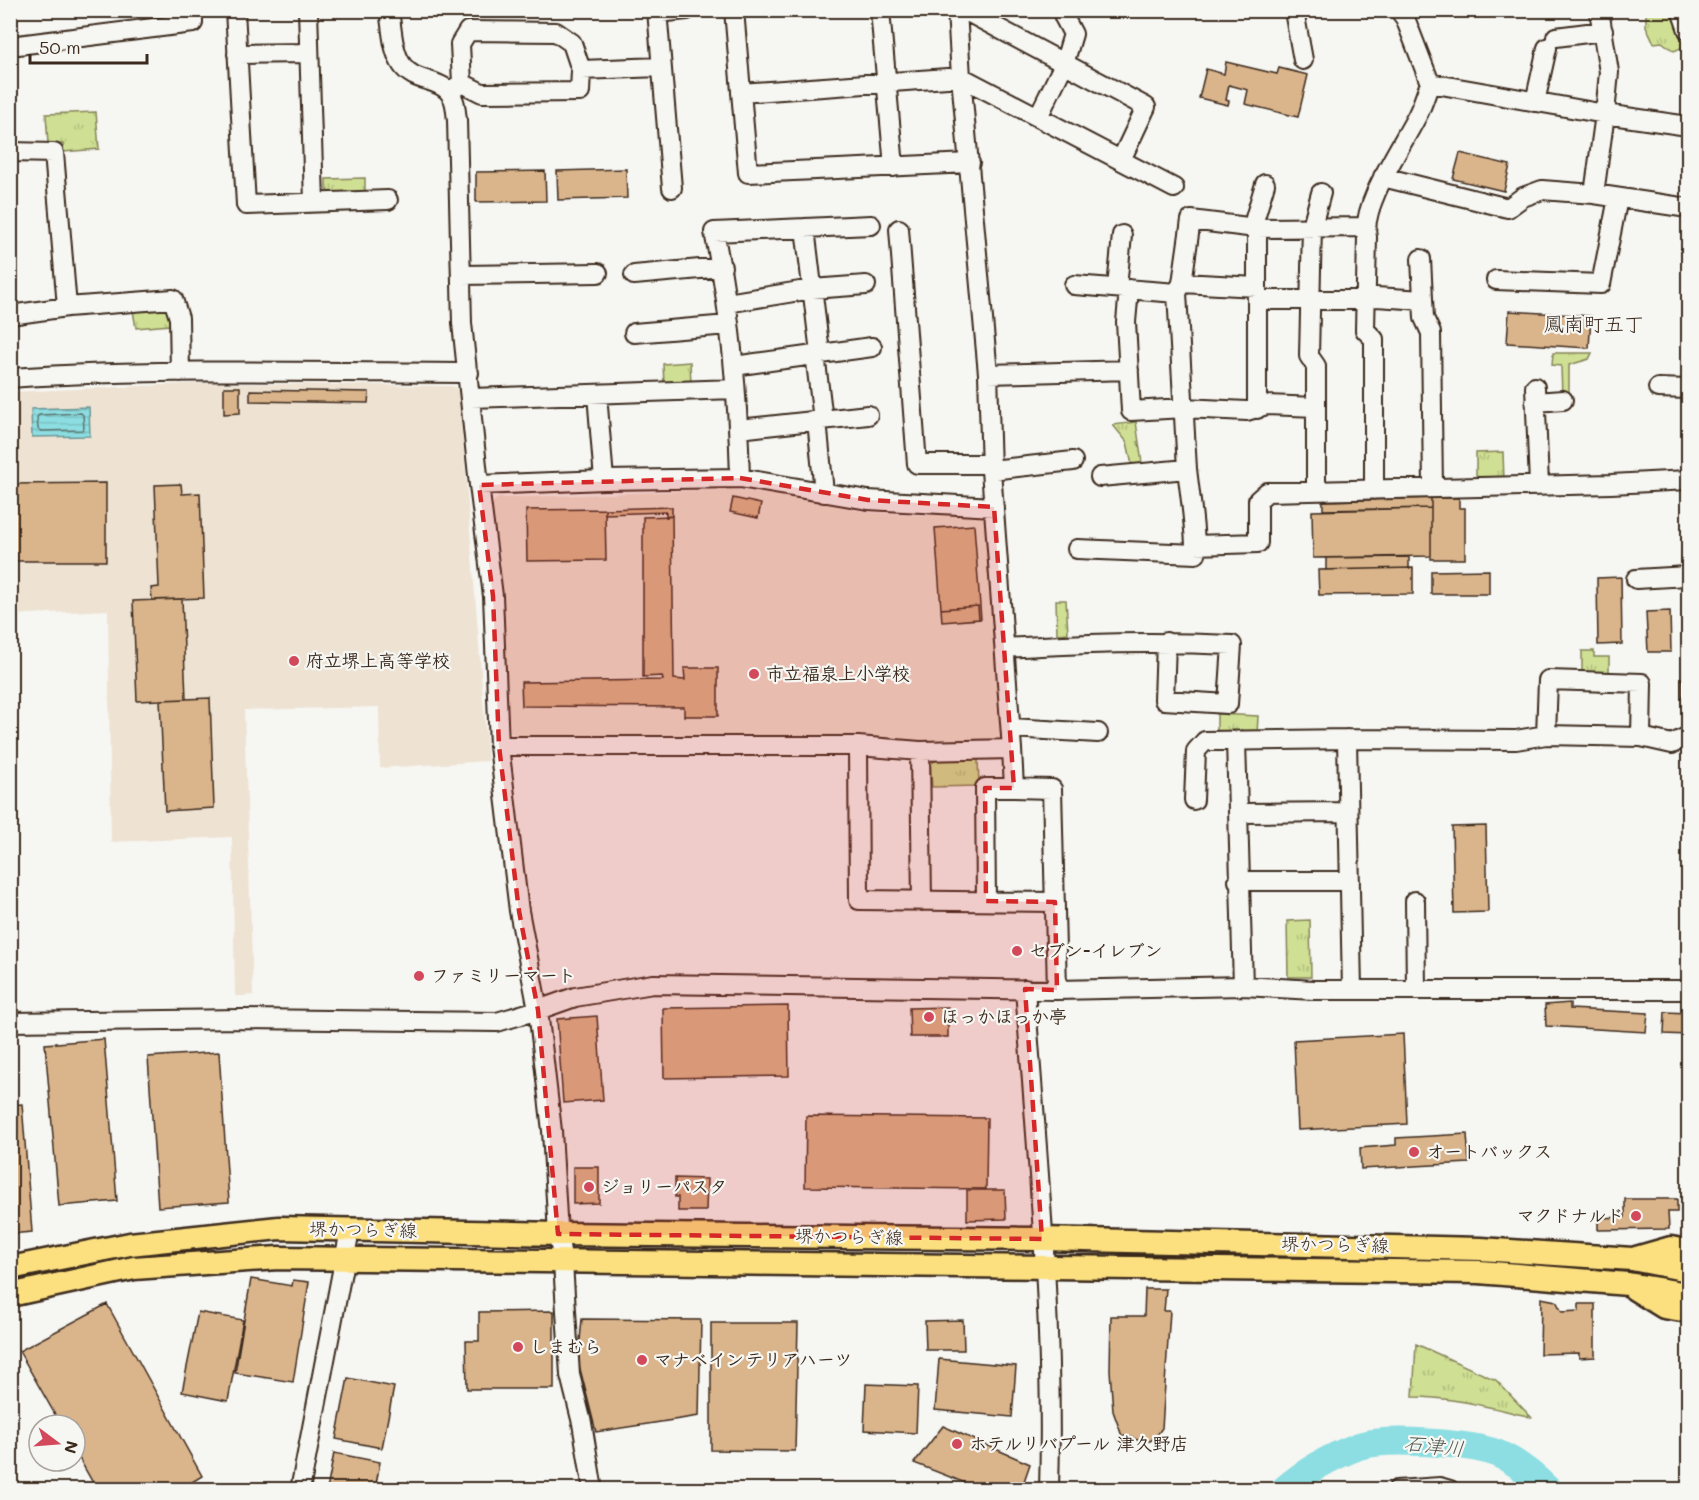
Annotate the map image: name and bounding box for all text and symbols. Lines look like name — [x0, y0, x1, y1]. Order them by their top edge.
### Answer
scale bar — [30, 27, 147, 65]
text: 50 m — [39, 35, 81, 59]
district label: 鳳南町五丁 — [1544, 310, 1644, 336]
place label: 府立堺上高等学校 — [306, 648, 450, 672]
marker: 府立堺上高等学校 — [287, 654, 301, 668]
place label: 市立福泉上小学校 — [766, 661, 910, 685]
marker: 市立福泉上小学校 — [747, 667, 761, 681]
place label: セブン-イレブン — [1029, 938, 1163, 962]
marker: セブン-イレブン — [1010, 944, 1024, 958]
place label: ファミリーマート — [431, 963, 576, 987]
marker: ファミリーマート — [412, 969, 426, 983]
place label: ほっかほっか亭 — [941, 1004, 1067, 1028]
marker: ほっかほっか亭 — [922, 1010, 936, 1024]
place label: オートバックス — [1426, 1139, 1552, 1163]
marker: オートバックス — [1407, 1145, 1421, 1159]
place label: ジョリーパスタ — [601, 1174, 727, 1198]
marker: ジョリーパスタ — [582, 1180, 596, 1194]
place label: マクドナルド — [1517, 1203, 1624, 1227]
marker: マクドナルド — [1629, 1209, 1643, 1223]
street label: 堺かつらぎ線 — [309, 1216, 417, 1242]
street label: 堺かつらぎ線 — [795, 1223, 903, 1249]
street label: 堺かつらぎ線 — [1281, 1231, 1389, 1257]
place label: しまむら — [530, 1334, 602, 1358]
marker: しまむら — [511, 1340, 525, 1354]
place label: マナベインテリアハーツ — [654, 1347, 852, 1371]
marker: マナベインテリアハーツ — [635, 1353, 649, 1367]
north arrow — [27, 1413, 87, 1473]
water label: 石津川 — [1403, 1429, 1465, 1461]
place label: ホテルリバプール 津久野店 — [969, 1431, 1189, 1455]
marker: ホテルリバプール 津久野店 — [950, 1437, 964, 1451]
text: N — [60, 1439, 84, 1456]

